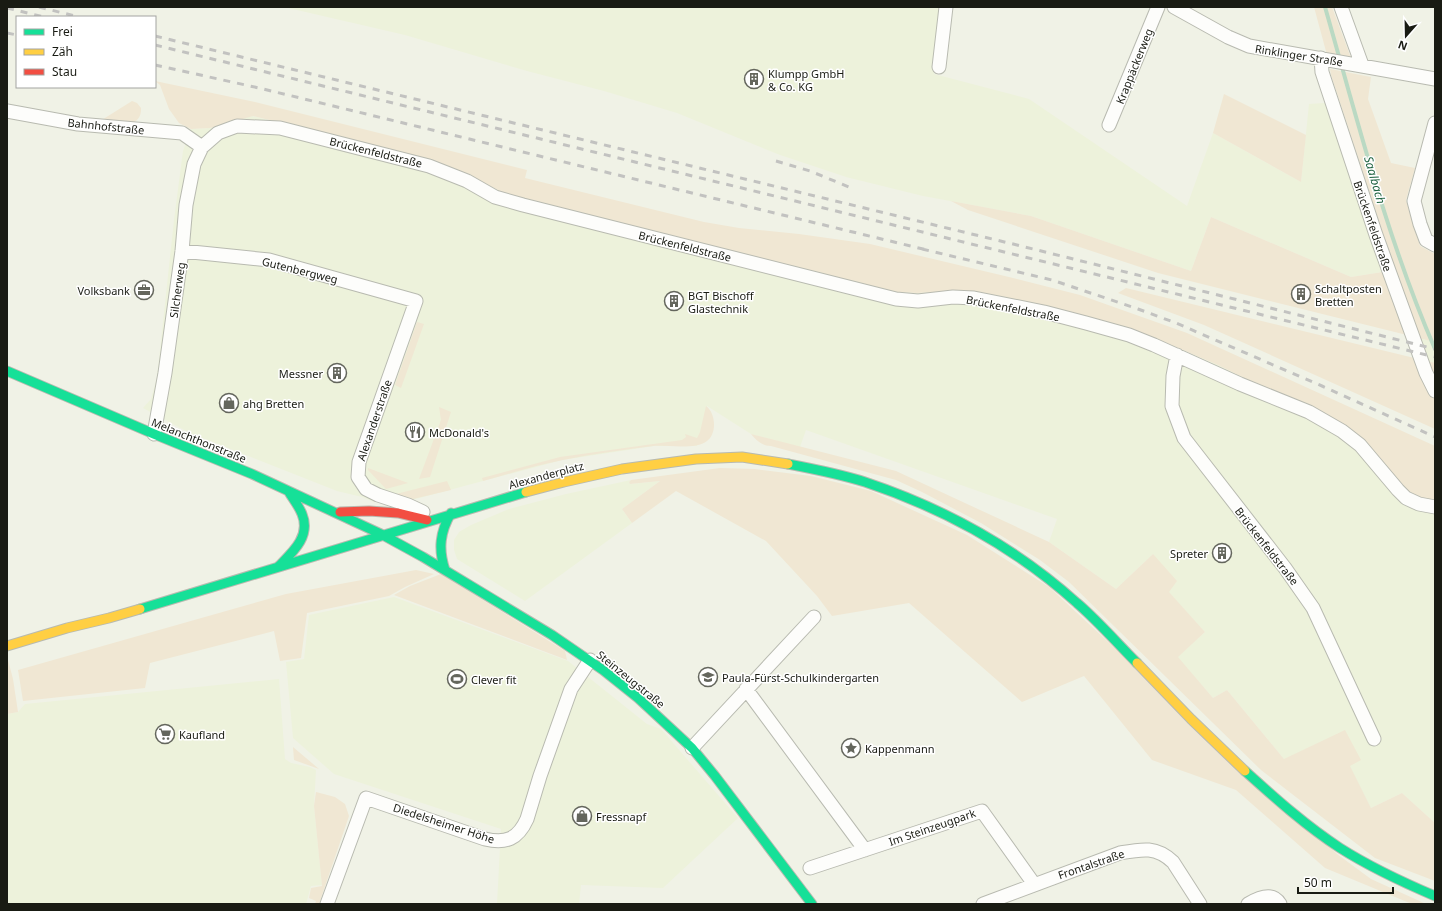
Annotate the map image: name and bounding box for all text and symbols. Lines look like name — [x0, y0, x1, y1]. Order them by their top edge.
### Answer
legend — [16, 16, 156, 88]
north arrow — [1386, 16, 1426, 56]
text: Frei — [52, 23, 73, 40]
street label: Krappäckerweg — [1112, 26, 1156, 106]
text: N — [1396, 37, 1409, 54]
street label: Rinklinger Straße — [1254, 41, 1344, 69]
text: Zäh — [52, 43, 73, 60]
text: Stau — [52, 63, 77, 80]
place label: Klumpp GmbH & Co. KG — [768, 66, 844, 94]
building icon: Klumpp GmbH & Co. KG — [743, 68, 765, 90]
street label: Bahnhofstraße — [67, 115, 145, 137]
street label: Brückenfeldstraße — [328, 133, 424, 171]
water label: Saalbach — [1360, 154, 1390, 206]
street label: Brückenfeldstraße — [1350, 179, 1396, 273]
street label: Brückenfeldstraße — [637, 227, 733, 265]
street label: Gutenbergweg — [261, 253, 339, 287]
street label: Silcherweg — [166, 261, 188, 319]
office icon: Volksbank — [133, 279, 155, 301]
place label: Schaltposten Bretten — [1315, 281, 1382, 309]
place label: Volksbank — [77, 283, 130, 298]
building icon: Schaltposten Bretten — [1290, 283, 1312, 305]
place label: BGT Bischoff Glastechnik — [688, 288, 755, 316]
building icon: BGT Bischoff Glastechnik — [663, 290, 685, 312]
street label: Brückenfeldstraße — [965, 292, 1061, 324]
building icon: Messner — [326, 362, 348, 384]
place label: Messner — [279, 366, 323, 381]
street label: Alexanderstraße — [353, 377, 395, 463]
shop icon: ahg Bretten — [218, 392, 240, 414]
place label: ahg Bretten — [243, 396, 304, 411]
street label: Melanchthonstraße — [149, 414, 249, 466]
restaurant icon: McDonald's — [404, 421, 426, 443]
place label: McDonald's — [429, 425, 489, 440]
street label: Alexanderplatz — [507, 458, 585, 492]
street label: Brückenfeldstraße — [1232, 504, 1302, 588]
building icon: Spreter — [1211, 542, 1233, 564]
place label: Spreter — [1170, 546, 1208, 561]
street label: Steinzeugstraße — [594, 647, 668, 711]
school or university icon: Paula-Fürst-Schulkindergarten — [697, 666, 719, 688]
sports icon: Clever fit — [446, 668, 468, 690]
place label: Paula-Fürst-Schulkindergarten — [722, 670, 879, 685]
place label: Clever fit — [471, 672, 517, 687]
supermarket icon: Kaufland — [154, 723, 176, 745]
place label: Kaufland — [179, 727, 225, 742]
place icon: Kappenmann — [840, 737, 862, 759]
place label: Kappenmann — [865, 741, 935, 756]
street label: Diedelsheimer Höhe — [391, 800, 497, 846]
shop icon: Fressnapf — [571, 805, 593, 827]
street label: Im Steinzeugpark — [887, 805, 978, 849]
place label: Fressnapf — [596, 809, 648, 824]
street label: Frontalstraße — [1056, 846, 1126, 882]
scale bar — [1298, 869, 1393, 895]
text: 50 m — [1304, 874, 1332, 891]

